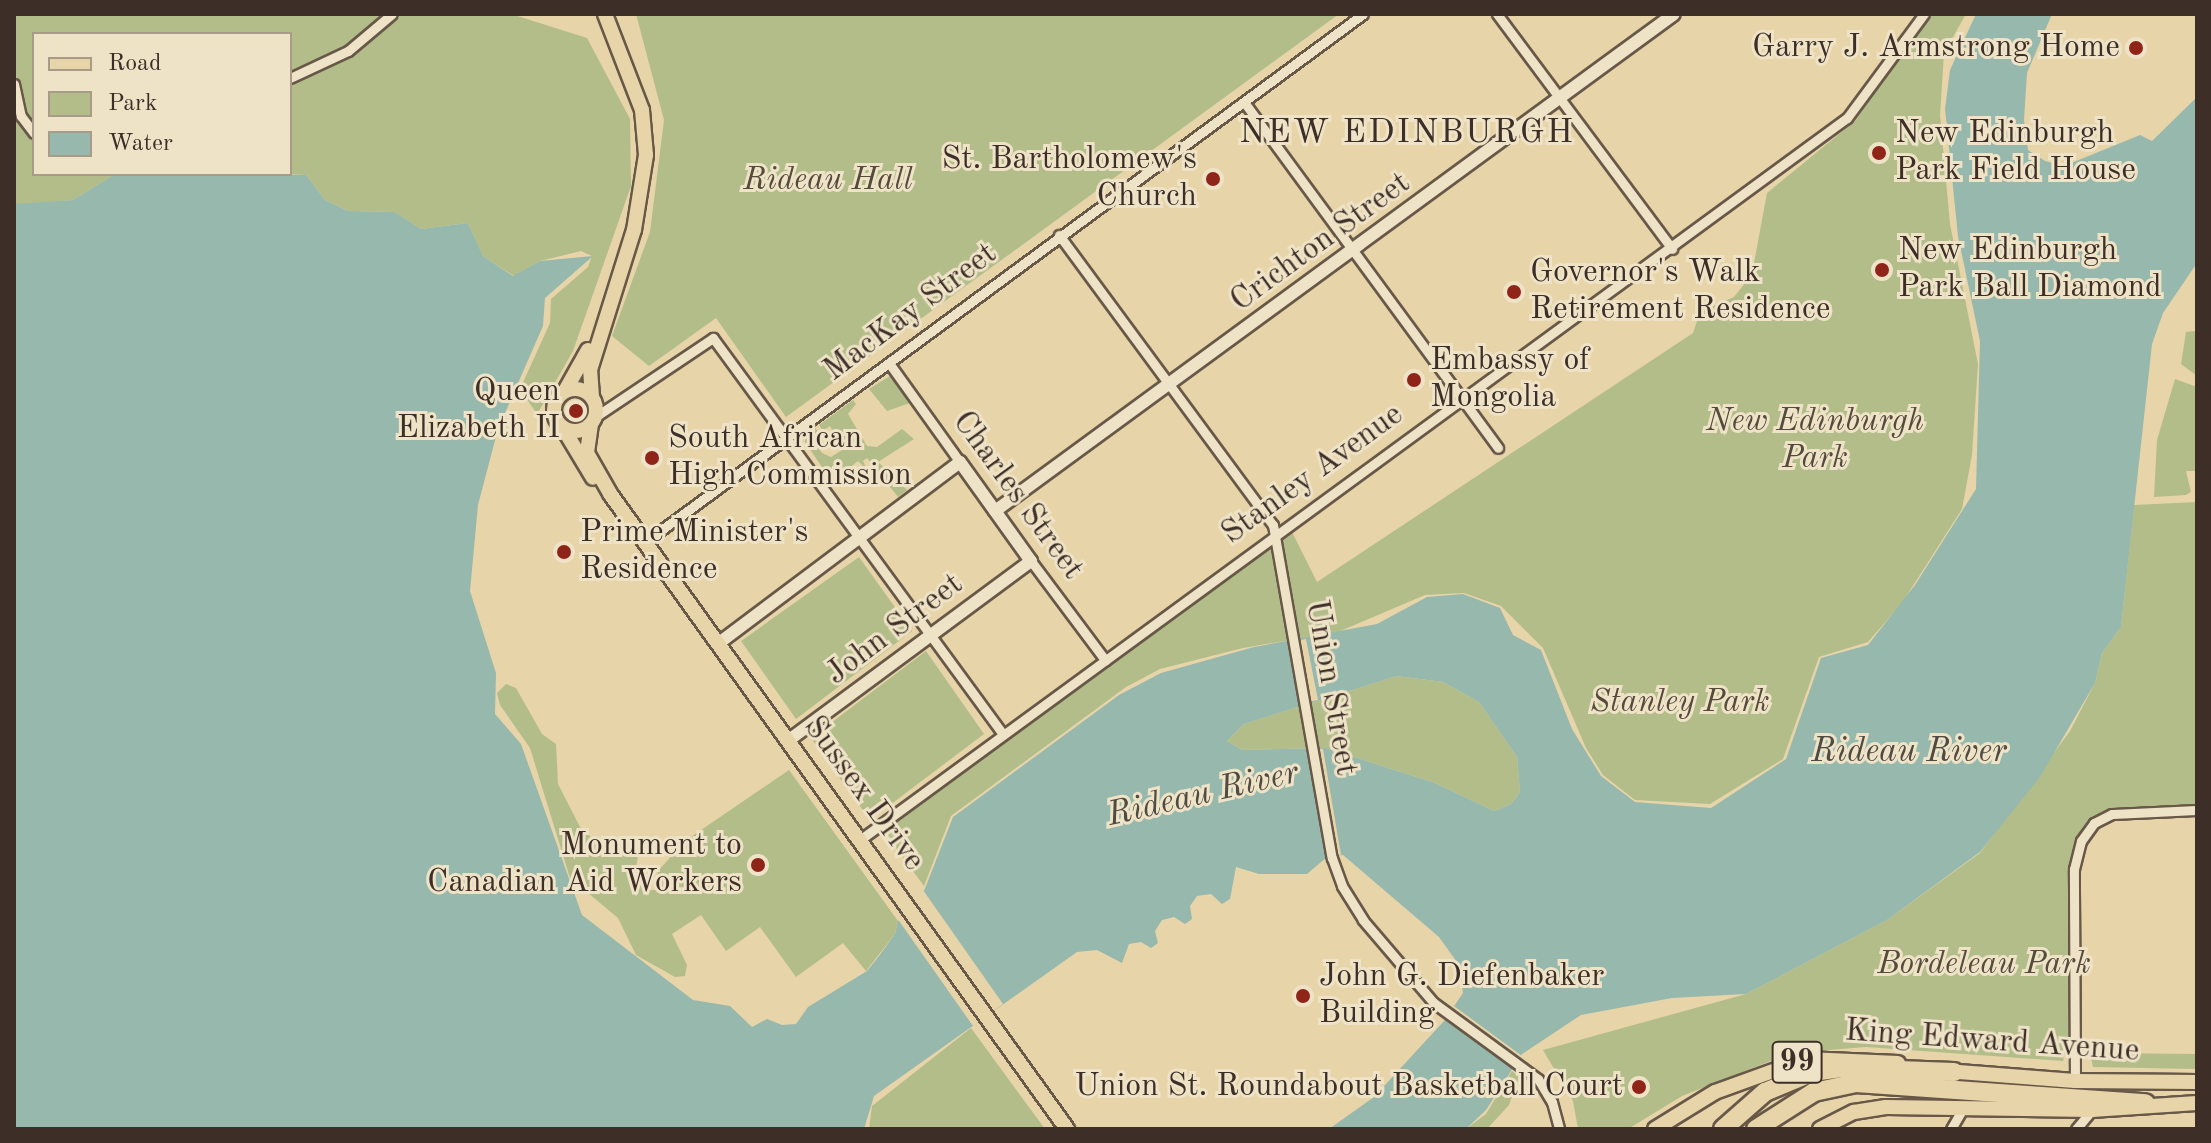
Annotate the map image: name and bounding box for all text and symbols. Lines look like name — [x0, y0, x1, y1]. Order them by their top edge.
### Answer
place label: Garry J. Armstrong Home — [1752, 29, 2120, 67]
legend — [32, 32, 292, 176]
marker: Garry J. Armstrong Home — [2127, 39, 2145, 57]
text: Road — [108, 52, 161, 76]
text: Park — [108, 92, 157, 116]
district label: NEW EDINBURGH — [1239, 114, 1575, 154]
place label: New Edinburgh Park Field House — [1895, 116, 2136, 191]
text: Water — [108, 132, 173, 156]
place label: St. Bartholomew's Church — [942, 142, 1197, 217]
marker: New Edinburgh Park Field House — [1870, 144, 1888, 162]
park label: Rideau Hall — [743, 162, 913, 200]
street label: Crichton Street — [1224, 165, 1418, 321]
marker: St. Bartholomew's Church — [1204, 170, 1222, 188]
place label: New Edinburgh Park Ball Diamond — [1898, 233, 2162, 308]
street label: MacKay Street — [817, 235, 1005, 391]
place label: Governor's Walk Retirement Residence — [1530, 255, 1830, 330]
marker: New Edinburgh Park Ball Diamond — [1873, 261, 1891, 279]
marker: Governor's Walk Retirement Residence — [1505, 283, 1523, 301]
place label: Embassy of Mongolia — [1430, 343, 1590, 418]
marker: Embassy of Mongolia — [1405, 371, 1423, 389]
place label: Queen Elizabeth II — [397, 374, 560, 449]
street label: Stanley Avenue — [1215, 396, 1411, 554]
marker: Queen Elizabeth II — [567, 402, 585, 420]
street label: Charles Street — [943, 404, 1091, 588]
park label: New Edinburgh Park — [1706, 404, 1924, 479]
place label: South African High Commission — [668, 421, 912, 496]
marker: South African High Commission — [643, 449, 661, 467]
place label: Prime Minister's Residence — [580, 515, 808, 590]
marker: Prime Minister's Residence — [555, 543, 573, 561]
street label: John Street — [819, 566, 971, 694]
street label: Union Street — [1296, 597, 1364, 779]
park label: Stanley Park — [1590, 684, 1770, 722]
street label: Sussex Drive — [794, 709, 932, 879]
water label: Rideau River — [1811, 733, 2007, 773]
water label: Rideau River — [1103, 753, 1303, 837]
place label: Monument to Canadian Aid Workers — [427, 828, 742, 903]
marker: Monument to Canadian Aid Workers — [749, 856, 767, 874]
park label: Bordeleau Park — [1877, 946, 2091, 984]
place label: John G. Diefenbaker Building — [1319, 959, 1604, 1034]
marker: John G. Diefenbaker Building — [1294, 987, 1312, 1005]
street label: King Edward Avenue — [1843, 1013, 2141, 1071]
road number: 99 — [1771, 1036, 1823, 1088]
place label: Union St. Roundabout Basketball Court — [1074, 1068, 1623, 1106]
marker: Union St. Roundabout Basketball Court — [1630, 1078, 1648, 1096]

